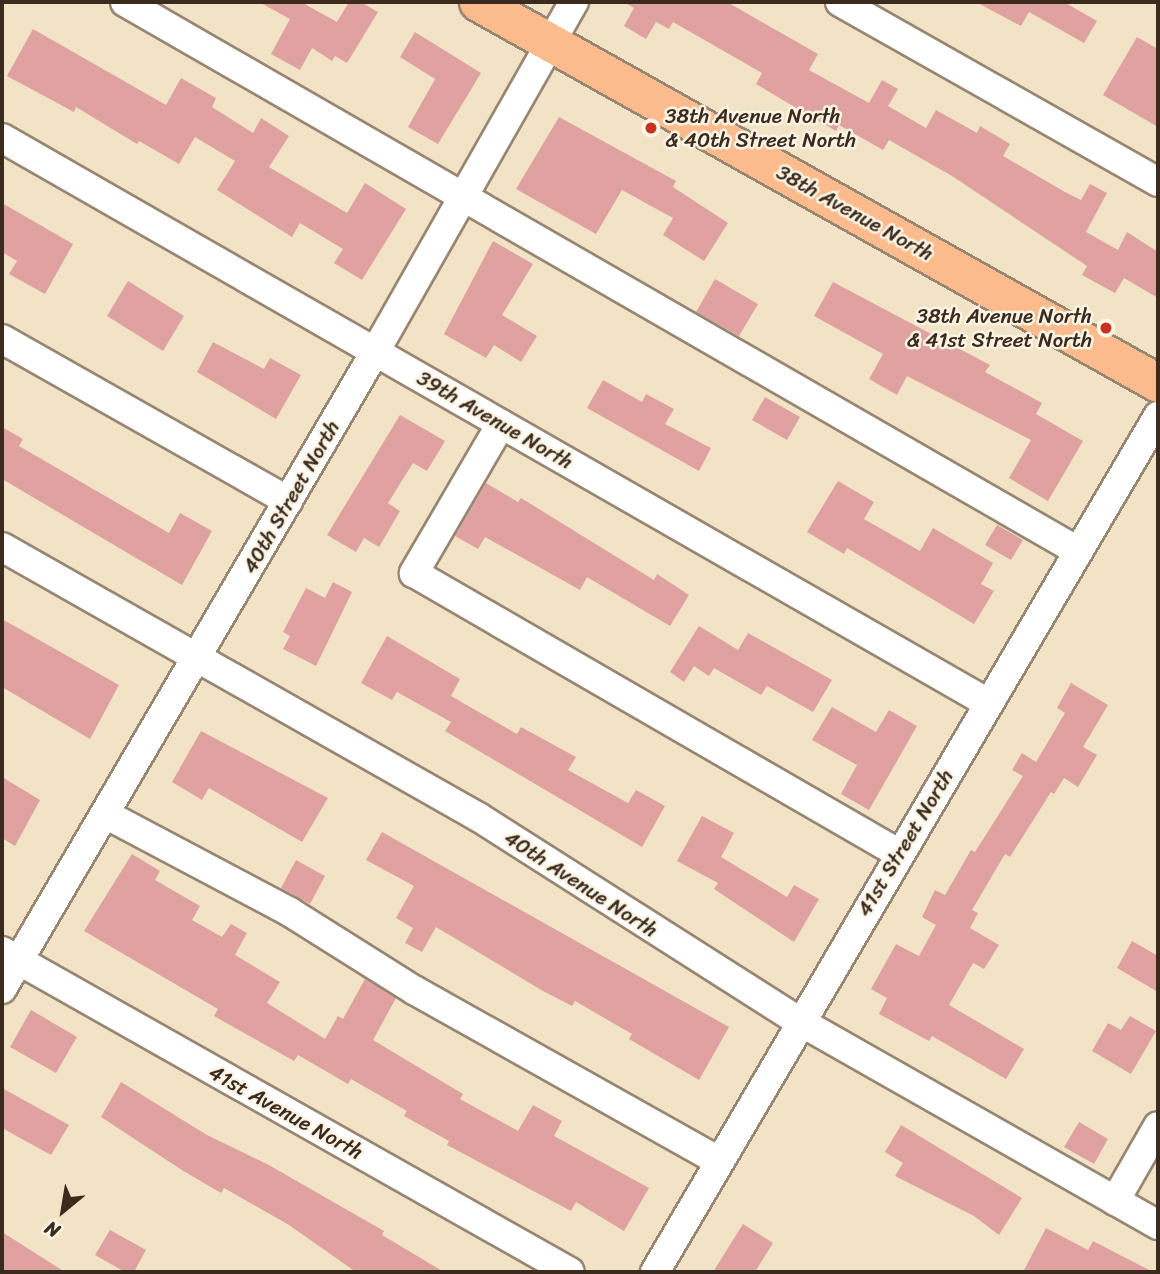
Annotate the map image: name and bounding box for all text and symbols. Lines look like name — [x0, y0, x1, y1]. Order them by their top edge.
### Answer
place label: 38th Avenue North & 40th Street North — [665, 103, 856, 153]
marker: 38th Avenue North & 40th Street North — [643, 120, 659, 136]
street label: 38th Avenue North — [772, 159, 938, 267]
place label: 38th Avenue North & 41st Street North — [906, 303, 1092, 353]
marker: 38th Avenue North & 41st Street North — [1098, 320, 1114, 336]
street label: 39th Avenue North — [412, 365, 578, 475]
street label: 40th Street North — [237, 416, 345, 578]
street label: 41st Street North — [851, 765, 959, 921]
street label: 40th Avenue North — [499, 825, 663, 943]
street label: 41st Avenue North — [204, 1059, 368, 1165]
north arrow — [28, 1176, 98, 1246]
text: N — [38, 1212, 66, 1247]

